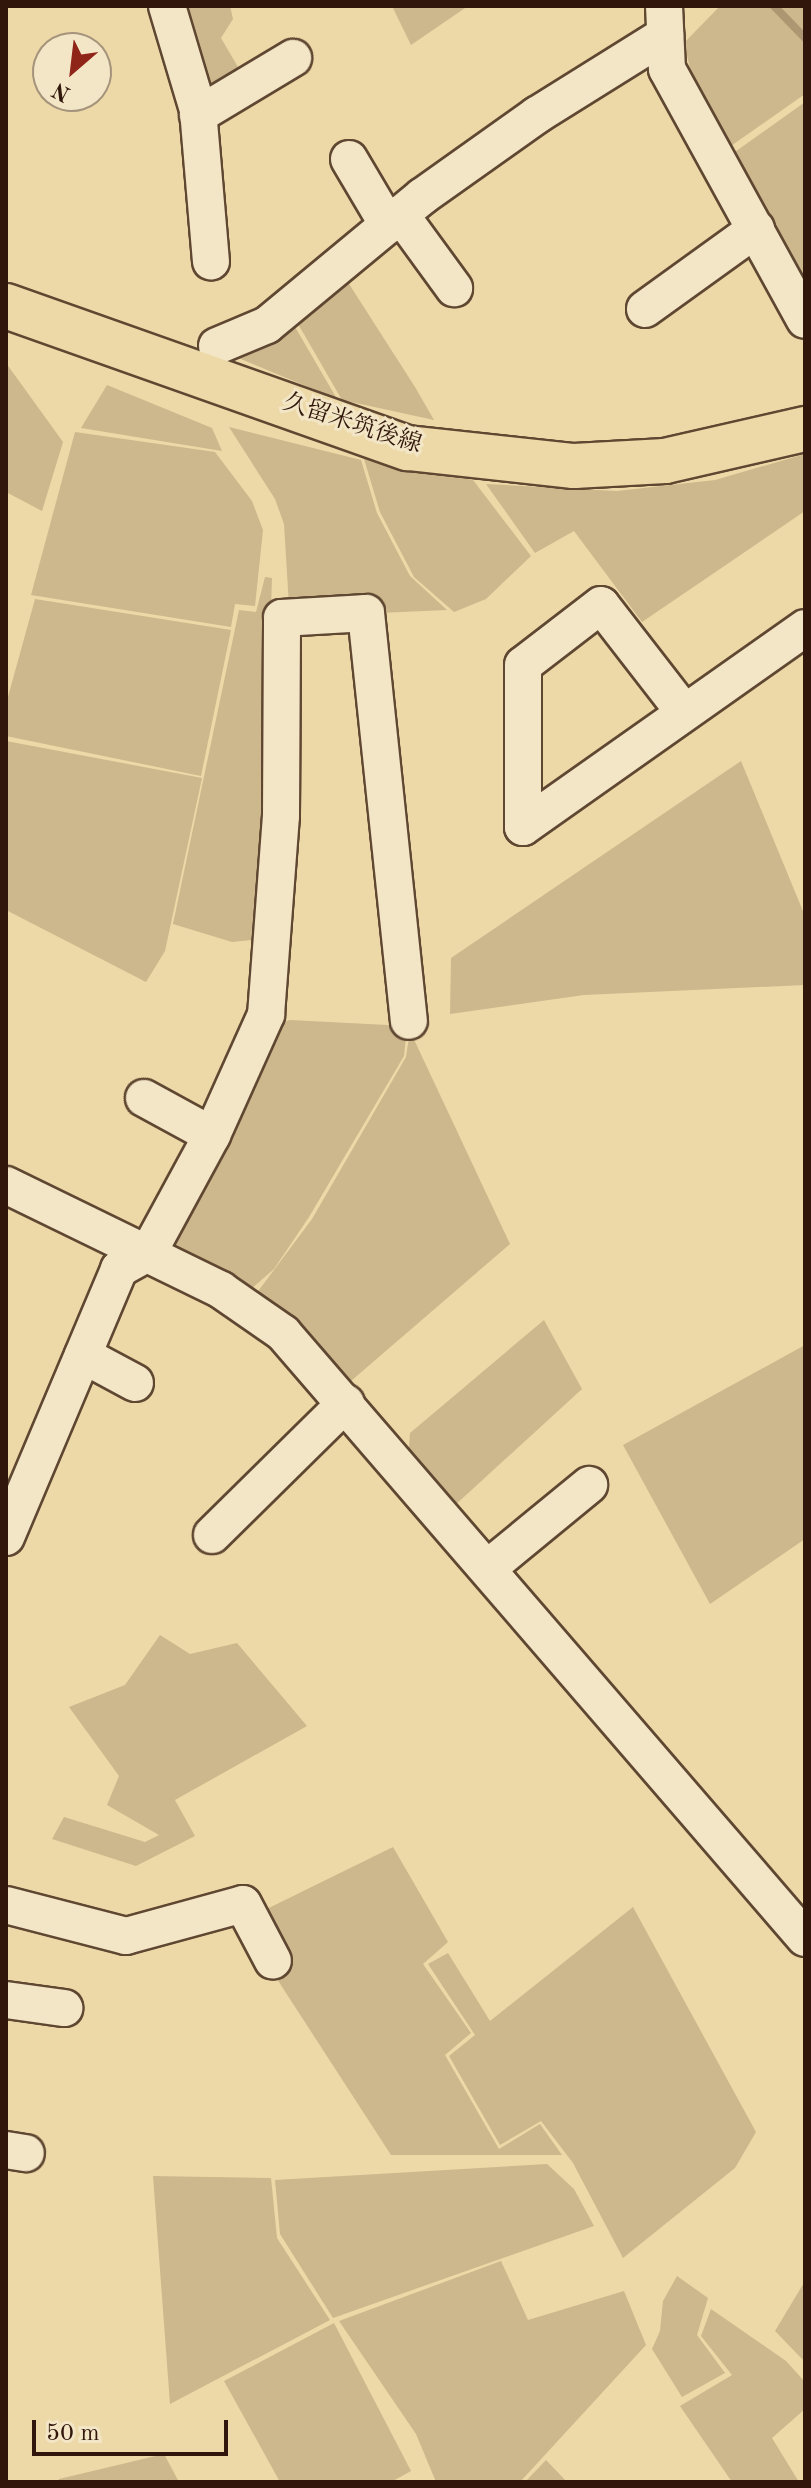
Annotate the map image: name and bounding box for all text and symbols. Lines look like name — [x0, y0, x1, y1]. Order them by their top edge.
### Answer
north arrow — [32, 32, 112, 112]
text: N — [49, 78, 74, 105]
street label: 久留米筑後線 — [279, 389, 425, 461]
scale bar — [36, 2404, 232, 2454]
text: 50 m — [46, 2422, 100, 2446]

